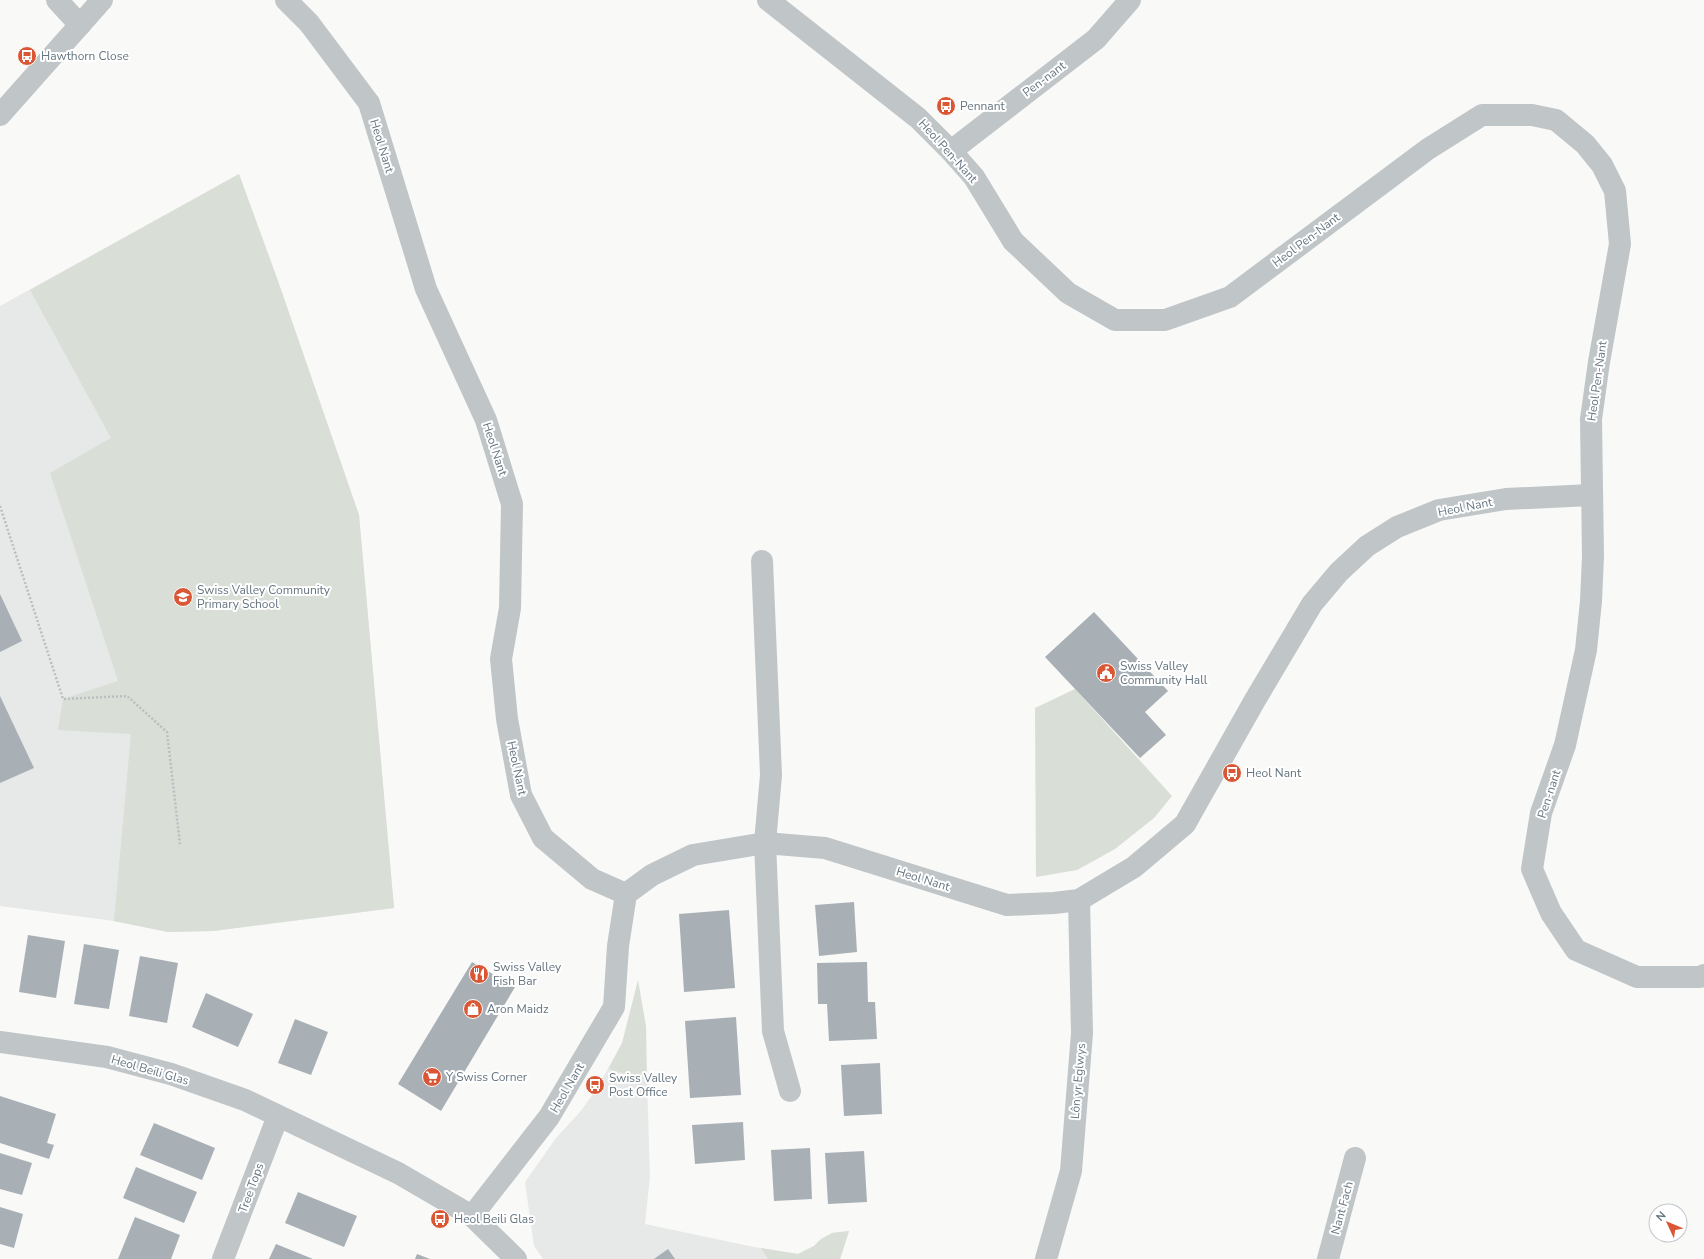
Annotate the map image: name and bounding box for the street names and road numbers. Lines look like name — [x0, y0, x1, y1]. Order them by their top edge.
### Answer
street label: Pen-nant — [1019, 57, 1069, 100]
street label: Heol Pen-Nant — [915, 116, 981, 187]
street label: Heol Nant — [366, 117, 398, 175]
street label: Heol Pen-Nant — [1269, 209, 1344, 271]
street label: Heol Pen-Nant — [1583, 339, 1611, 422]
street label: Heol Nant — [479, 420, 511, 478]
street label: Heol Nant — [1436, 494, 1494, 520]
street label: Heol Nant — [503, 739, 531, 797]
street label: Pen-nant — [1534, 767, 1565, 820]
street label: Heol Nant — [894, 863, 952, 895]
street label: Lôn yr Eglwys — [1067, 1042, 1089, 1120]
street label: Heol Beili Glas — [109, 1051, 191, 1089]
street label: Heol Nant — [546, 1059, 588, 1116]
street label: Tree Tops — [235, 1161, 268, 1215]
street label: Nant Fach — [1327, 1180, 1357, 1236]

